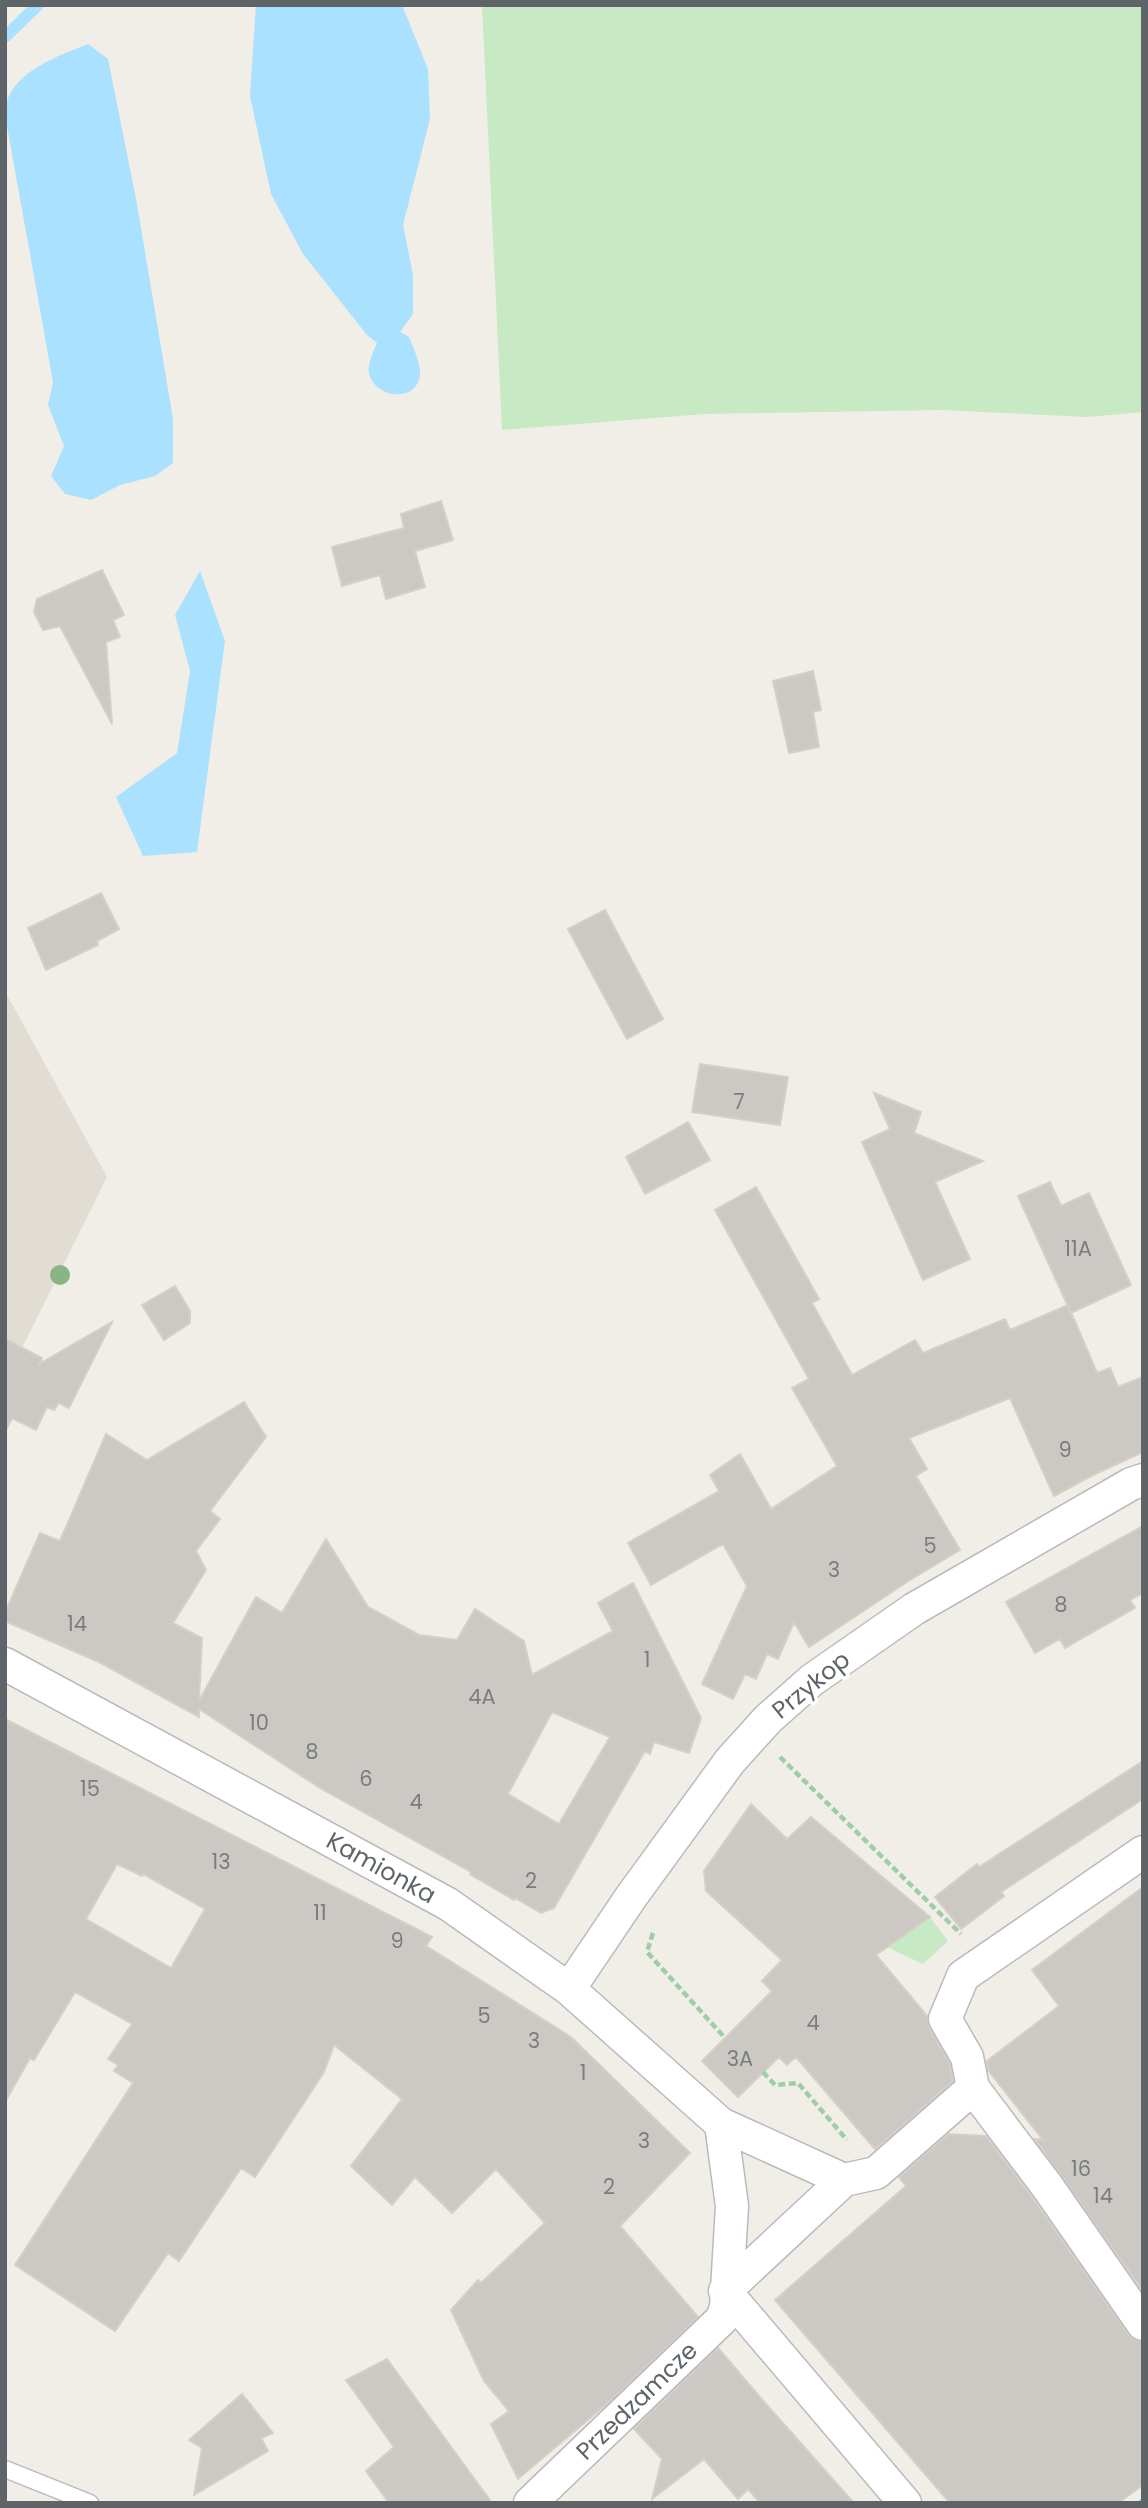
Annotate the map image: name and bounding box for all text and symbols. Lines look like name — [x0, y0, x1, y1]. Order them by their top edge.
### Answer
house number: 7 — [733, 1087, 745, 1116]
house number: 11A — [1064, 1234, 1092, 1263]
house number: 9 — [1058, 1435, 1072, 1464]
house number: 5 — [923, 1531, 937, 1560]
house number: 3 — [828, 1555, 840, 1584]
house number: 8 — [1054, 1590, 1068, 1619]
house number: 14 — [67, 1609, 87, 1638]
street label: Przykop — [765, 1643, 857, 1726]
house number: 1 — [644, 1645, 650, 1674]
house number: 4A — [468, 1682, 496, 1711]
house number: 10 — [249, 1708, 269, 1737]
house number: 8 — [305, 1737, 319, 1766]
house number: 6 — [359, 1764, 373, 1793]
house number: 15 — [80, 1774, 100, 1803]
house number: 4 — [409, 1787, 423, 1816]
street label: Kamionka — [321, 1824, 442, 1911]
house number: 13 — [211, 1847, 231, 1876]
house number: 2 — [525, 1866, 537, 1895]
house number: 11 — [313, 1898, 327, 1927]
house number: 9 — [390, 1926, 404, 1955]
house number: 5 — [477, 2001, 491, 2030]
house number: 4 — [806, 2008, 820, 2037]
house number: 3 — [528, 2026, 540, 2055]
house number: 3A — [727, 2044, 753, 2073]
house number: 1 — [580, 2058, 586, 2087]
house number: 3 — [638, 2126, 650, 2155]
house number: 16 — [1071, 2154, 1091, 2183]
house number: 2 — [603, 2172, 615, 2201]
house number: 14 — [1093, 2181, 1113, 2210]
street label: Przedzamcze — [569, 2334, 705, 2467]

